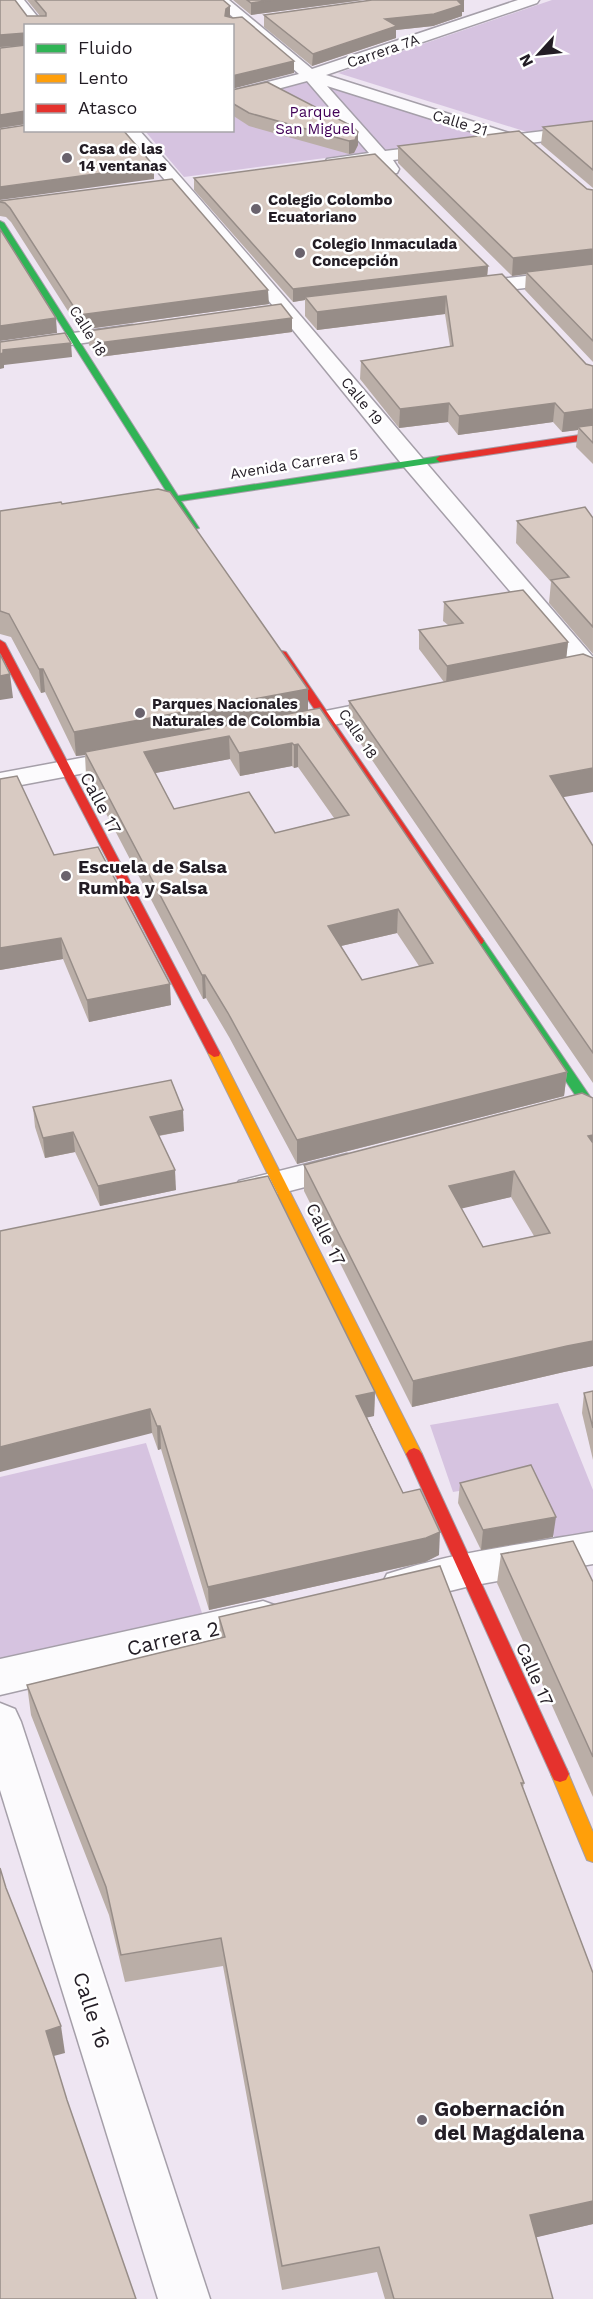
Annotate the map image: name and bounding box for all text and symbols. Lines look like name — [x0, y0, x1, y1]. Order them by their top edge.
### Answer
legend — [24, 24, 234, 132]
north arrow — [509, 24, 569, 84]
street label: Carrera 7A — [344, 30, 422, 72]
text: Fluido — [78, 37, 132, 58]
text: N — [515, 51, 537, 70]
text: Lento — [78, 67, 128, 88]
text: Atasco — [78, 97, 137, 118]
park label: Parque San Miguel — [275, 103, 355, 138]
street label: Calle 21 — [430, 106, 490, 140]
place label: Casa de las 14 ventanas — [79, 140, 167, 175]
marker: Casa de las 14 ventanas — [60, 151, 74, 165]
place label: Colegio Colombo Ecuatoriano — [268, 191, 392, 226]
marker: Colegio Colombo Ecuatoriano — [249, 202, 263, 216]
place label: Colegio Inmaculada Concepción — [312, 235, 457, 270]
marker: Colegio Inmaculada Concepción — [293, 246, 307, 260]
street label: Calle 18 — [65, 302, 111, 360]
street label: Calle 19 — [337, 373, 387, 429]
street label: Avenida Carrera 5 — [229, 445, 359, 483]
place label: Parques Nacionales Naturales de Colombia — [152, 695, 321, 730]
marker: Parques Nacionales Naturales de Colombia — [133, 706, 147, 720]
street label: Calle 18 — [335, 706, 381, 762]
street label: Calle 17 — [76, 769, 126, 837]
place label: Escuela de Salsa Rumba y Salsa — [78, 856, 227, 898]
marker: Escuela de Salsa Rumba y Salsa — [59, 869, 73, 883]
street label: Calle 17 — [302, 1199, 350, 1269]
street label: Carrera 2 — [124, 1615, 222, 1661]
street label: Calle 17 — [512, 1639, 558, 1709]
street label: Calle 16 — [68, 1969, 116, 2051]
place label: Gobernación del Magdalena — [434, 2096, 585, 2145]
marker: Gobernación del Magdalena — [415, 2113, 429, 2127]

